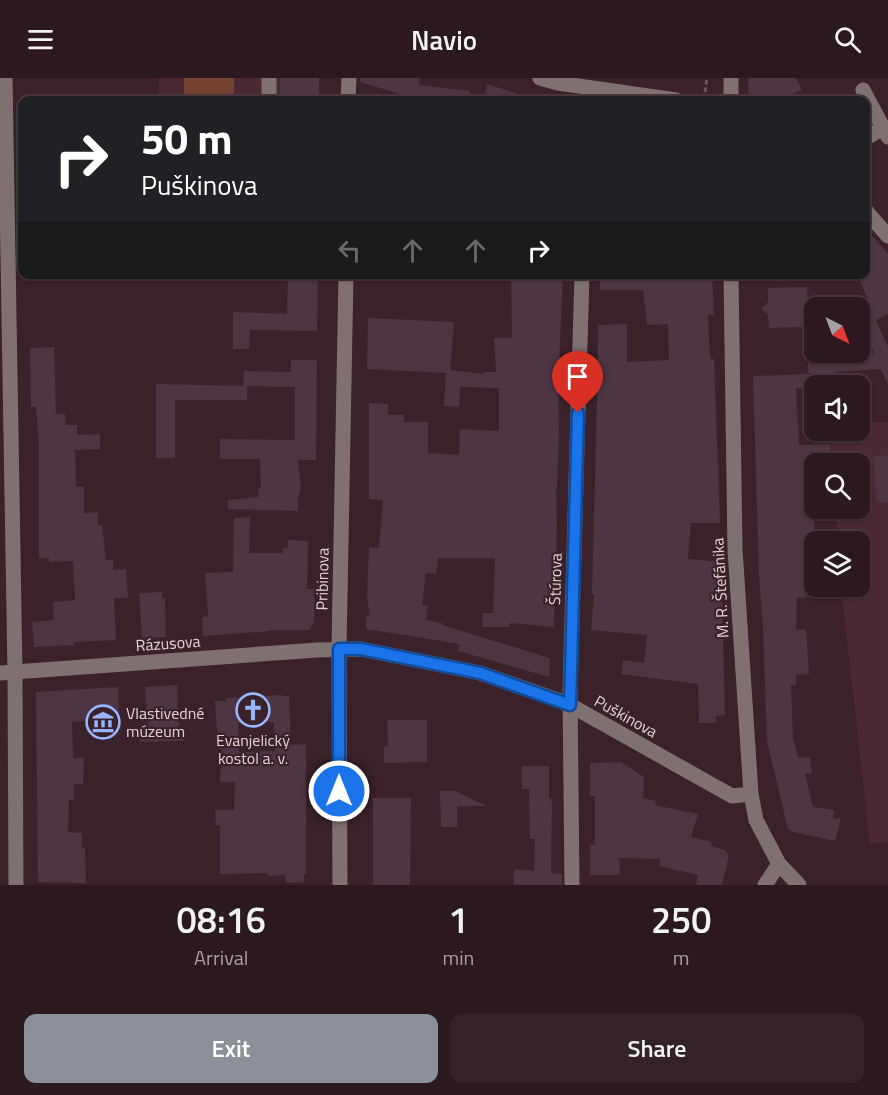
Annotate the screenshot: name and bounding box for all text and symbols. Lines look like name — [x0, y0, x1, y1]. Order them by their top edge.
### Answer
text: Navio — [411, 19, 477, 60]
icon: menu — [24, 23, 57, 56]
icon: search — [831, 23, 864, 56]
text: 50 m — [141, 106, 233, 170]
icon: right — [42, 120, 120, 198]
text: Puškinova — [141, 164, 258, 205]
icon: left — [333, 234, 366, 267]
icon: ahead — [396, 234, 429, 267]
icon: ahead — [459, 234, 492, 267]
icon: right — [522, 234, 555, 267]
north arrow — [804, 297, 870, 363]
map controls — [804, 297, 870, 597]
pin — [552, 351, 603, 413]
icon: arrive — [561, 360, 594, 393]
button: sound — [804, 375, 870, 441]
button: search — [804, 453, 870, 519]
button: layers — [804, 531, 870, 597]
street label: M. R. Štefánika — [705, 537, 735, 639]
street label: Pribinova — [309, 547, 335, 611]
street label: Štúrova — [542, 553, 568, 605]
street label: Rázusova — [135, 629, 201, 657]
street label: Puškinova — [590, 689, 662, 743]
church icon: Evanjelický kostol a. v. — [235, 692, 271, 728]
place label: Vlastivedné múzeum — [126, 701, 204, 743]
museum icon: Vlastivedné múzeum — [85, 704, 121, 740]
place label: Evanjelický kostol a. v. — [216, 728, 290, 770]
position arrow — [307, 759, 371, 823]
text: 08:16 — [177, 892, 266, 947]
text: 1 — [448, 892, 468, 947]
text: 250 — [651, 892, 711, 947]
text: Arrival — [194, 942, 248, 973]
text: min — [442, 942, 474, 973]
text: m — [673, 942, 689, 973]
button: Exit — [24, 1014, 438, 1083]
button: Share — [450, 1014, 864, 1083]

